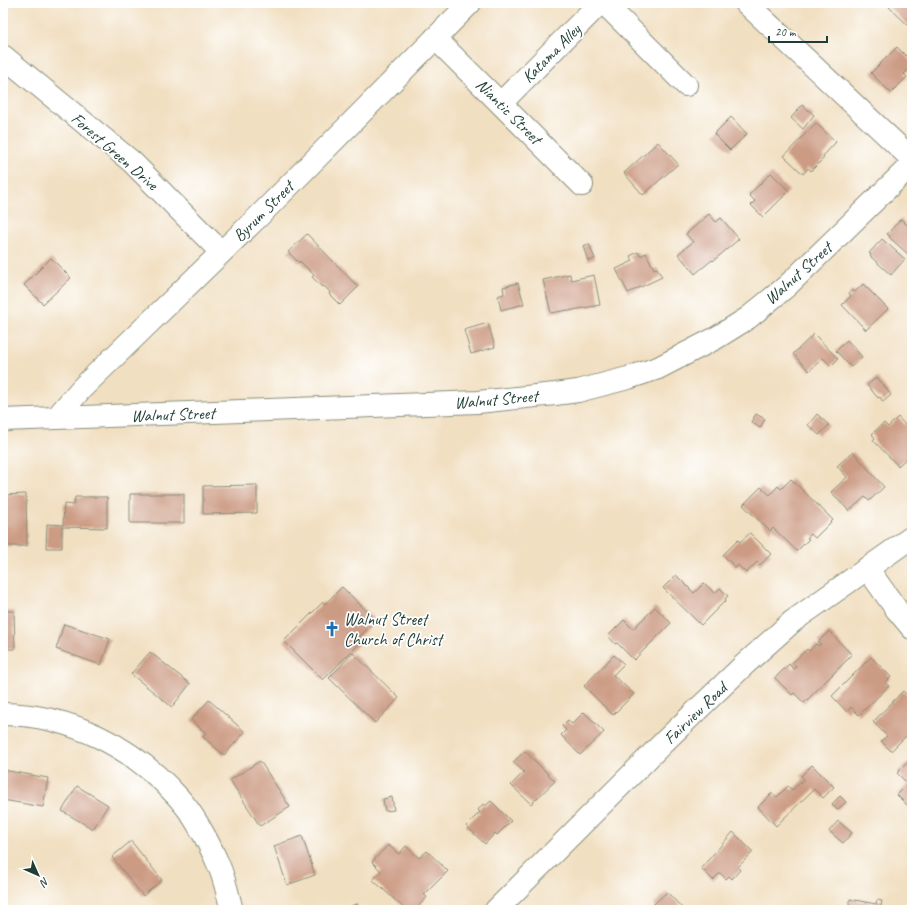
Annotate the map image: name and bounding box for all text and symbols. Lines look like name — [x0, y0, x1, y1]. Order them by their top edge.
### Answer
scale bar — [769, 18, 827, 44]
street label: Katama Alley — [518, 19, 586, 87]
text: 20 m — [775, 24, 797, 40]
street label: Niantic Street — [471, 74, 548, 150]
street label: Forest Green Drive — [67, 108, 163, 196]
street label: Byrum Street — [229, 175, 300, 246]
street label: Walnut Street — [760, 236, 838, 309]
street label: Walnut Street — [454, 385, 541, 414]
street label: Walnut Street — [131, 402, 217, 426]
place label: Walnut Street Church of Christ — [344, 609, 445, 650]
church icon: Walnut Street Church of Christ — [323, 620, 341, 638]
street label: Fairview Road — [659, 676, 733, 749]
north arrow — [18, 855, 58, 895]
text: N — [36, 875, 52, 891]

